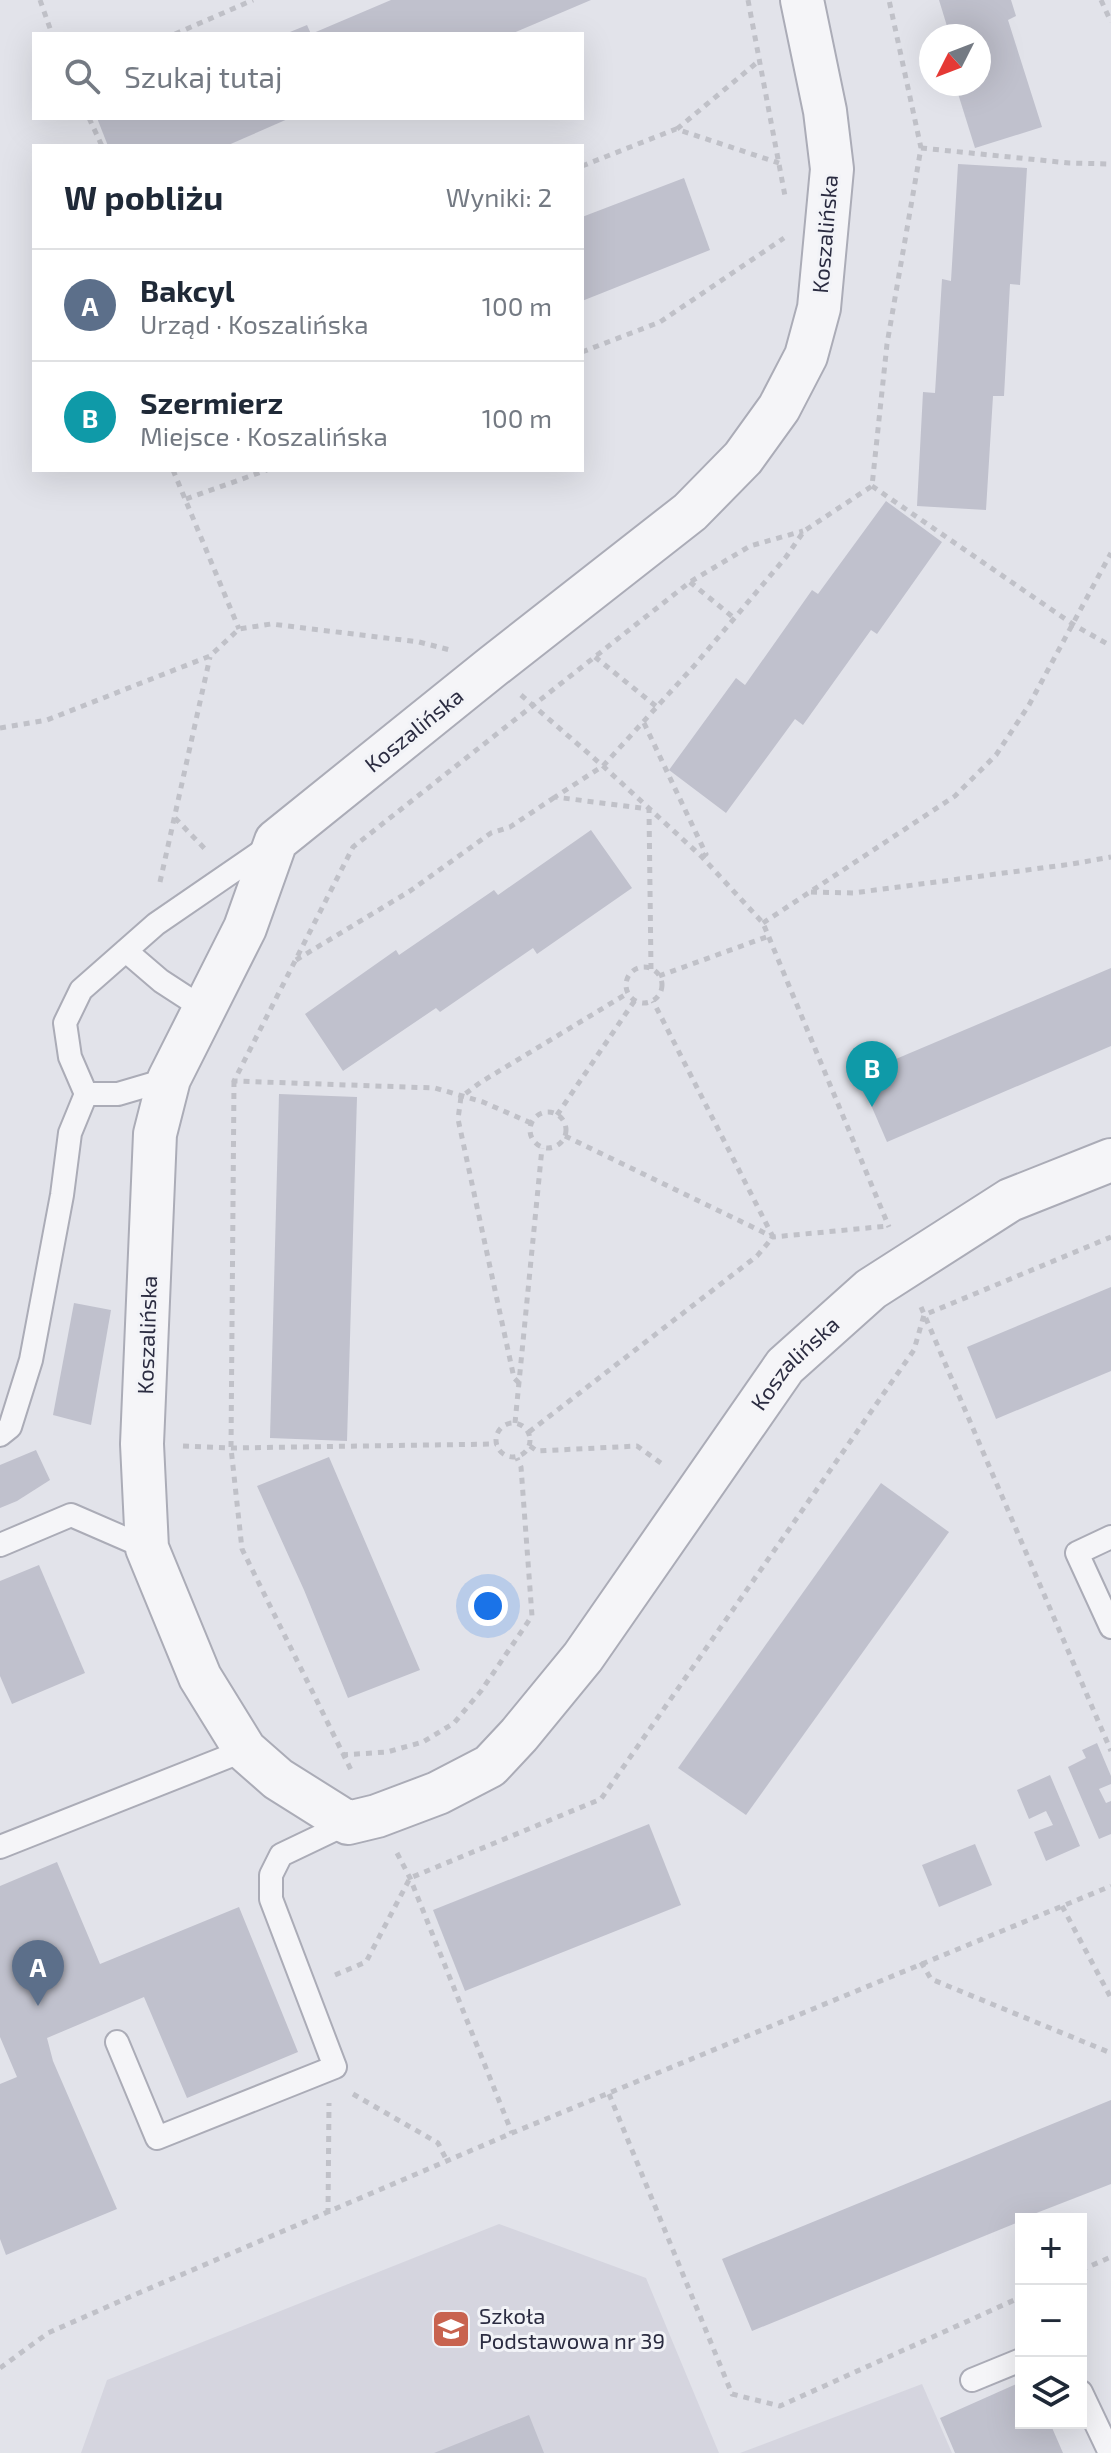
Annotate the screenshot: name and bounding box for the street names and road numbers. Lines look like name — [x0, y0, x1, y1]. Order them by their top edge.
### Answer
street label: Koszalińska — [806, 174, 842, 294]
street label: Koszalińska — [359, 682, 468, 777]
street label: Koszalińska — [131, 1275, 161, 1395]
street label: Koszalińska — [744, 1310, 844, 1415]

